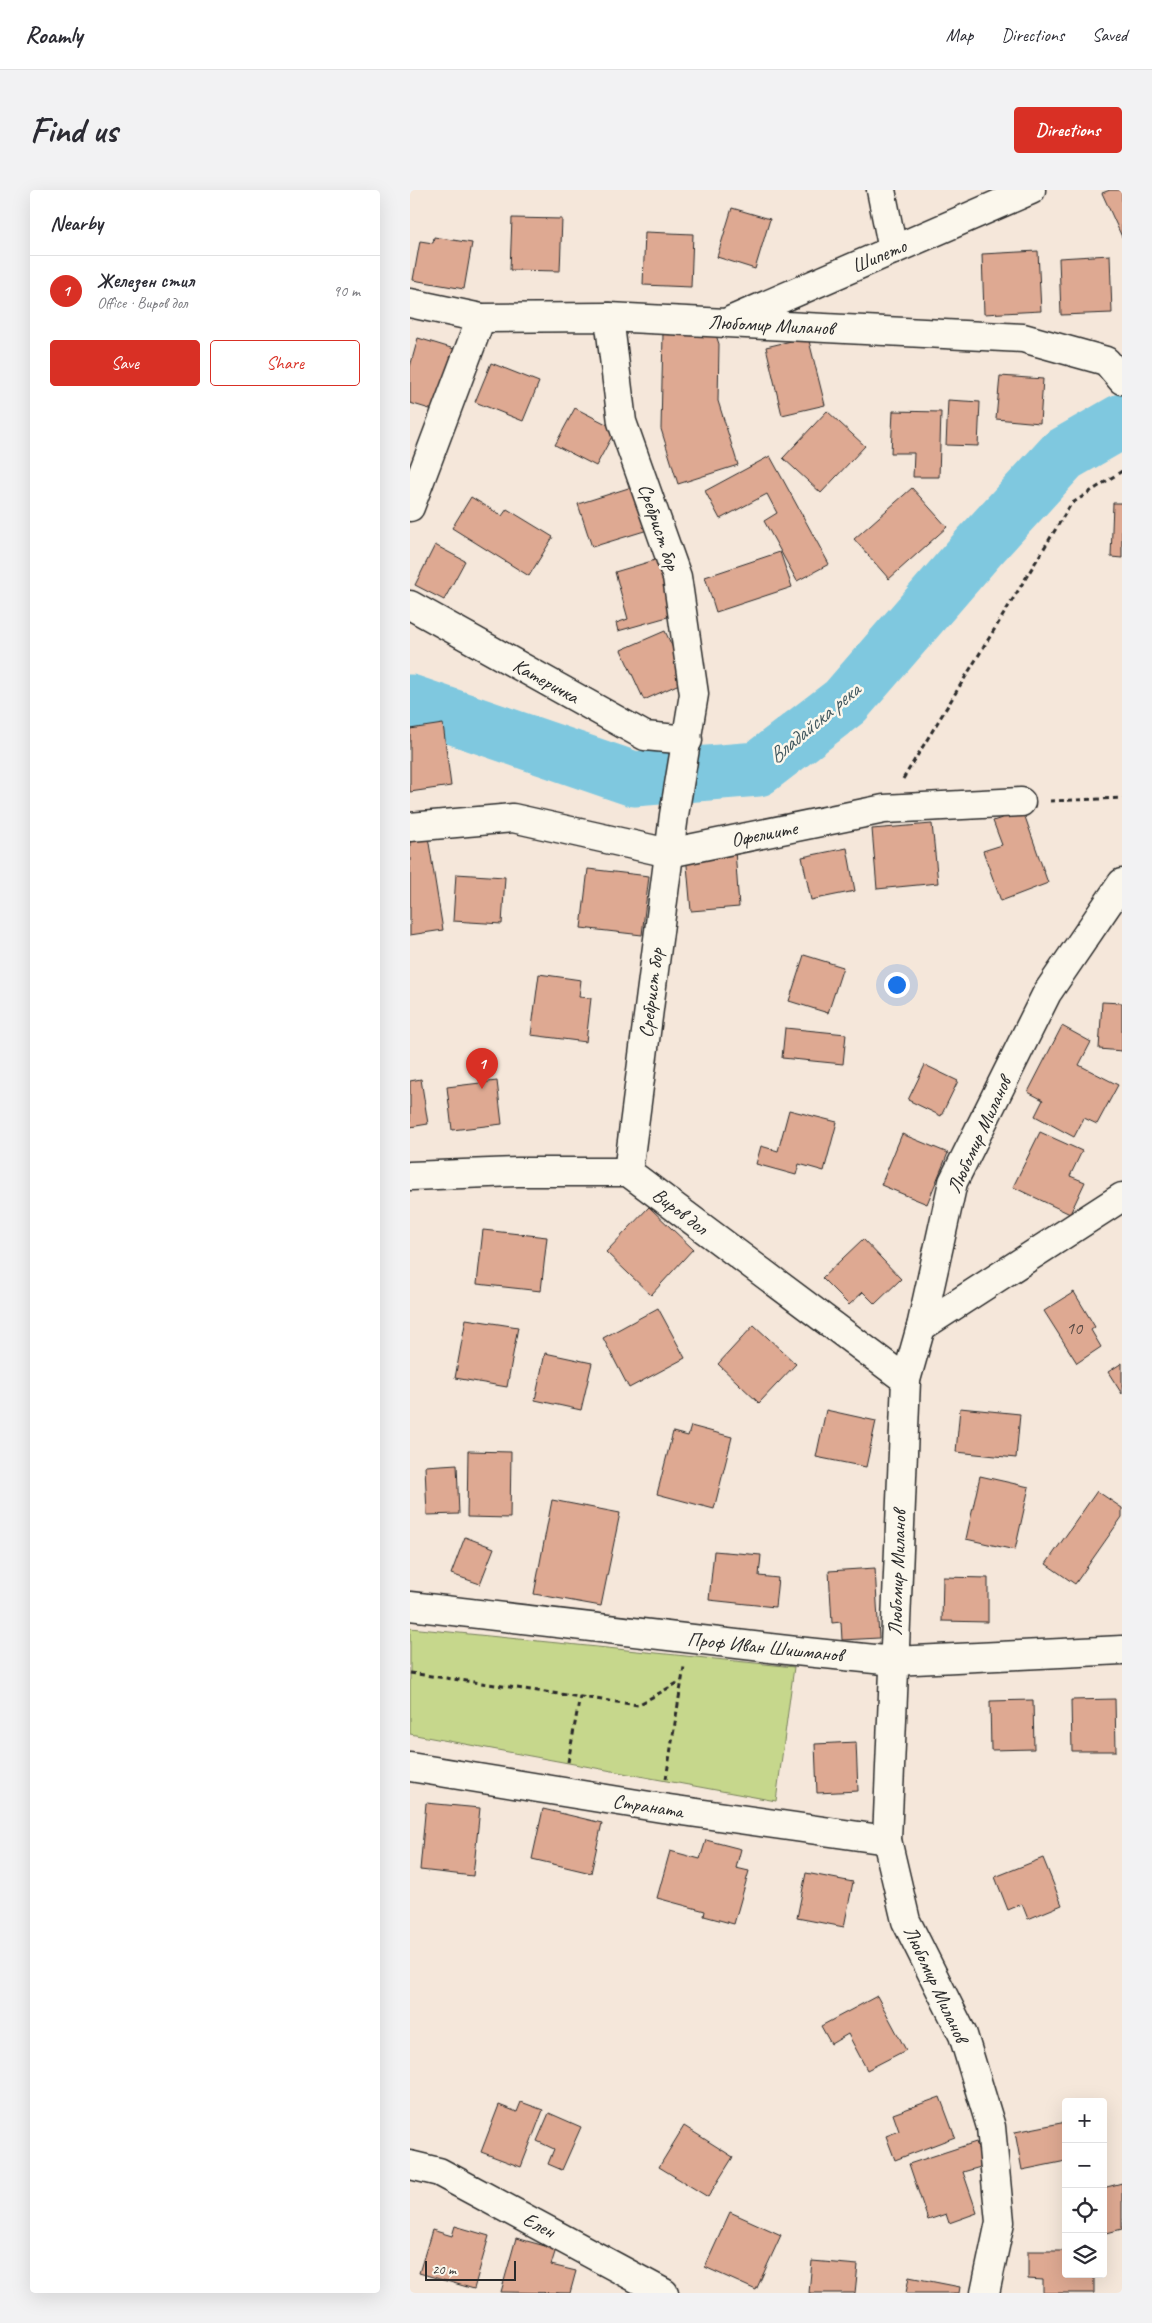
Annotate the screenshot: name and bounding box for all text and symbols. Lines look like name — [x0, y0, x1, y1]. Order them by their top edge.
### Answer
text: Roamly — [25, 20, 82, 50]
text: Map — [946, 24, 973, 46]
text: Directions — [1001, 24, 1064, 46]
text: Saved — [1092, 24, 1127, 46]
button: Directions — [1014, 107, 1122, 153]
text: Find us — [30, 108, 117, 153]
text: Nearby — [50, 210, 103, 236]
street label: Шипето — [848, 233, 911, 279]
text: Железен стил — [97, 269, 194, 293]
text: 1 — [62, 281, 70, 301]
text: 90 m — [333, 281, 360, 301]
text: Office · Виров дол — [97, 293, 188, 313]
street label: Любомир Миланов — [708, 309, 838, 341]
button: Save — [50, 340, 200, 386]
button: Share — [210, 340, 360, 386]
street label: Сребрист бор — [633, 480, 686, 575]
street label: Катеричка — [509, 653, 585, 710]
water label: Владайска река — [763, 676, 867, 769]
street label: Офелиите — [729, 815, 801, 853]
street label: Сребрист бор — [633, 945, 669, 1039]
your location — [884, 972, 910, 998]
pin: 1 — [466, 1048, 498, 1089]
street label: Любомир Миланов — [941, 1069, 1018, 1197]
street label: Виров дол — [647, 1182, 714, 1241]
house number: 10 — [1066, 1317, 1084, 1339]
street label: Любомир Миланов — [882, 1506, 912, 1636]
street label: Проф Иван Шишманов — [686, 1626, 847, 1668]
street label: Страната — [611, 1788, 687, 1824]
street label: Любомир Миланов — [898, 1922, 975, 2050]
map controls — [1062, 2098, 1107, 2278]
button: + — [1062, 2098, 1107, 2143]
button: − — [1062, 2143, 1107, 2188]
button: locate — [1062, 2188, 1107, 2233]
street label: Елен — [519, 2206, 561, 2245]
button: layers — [1062, 2233, 1107, 2278]
scale bar — [425, 2258, 516, 2281]
text: 20 m — [432, 2261, 456, 2278]

